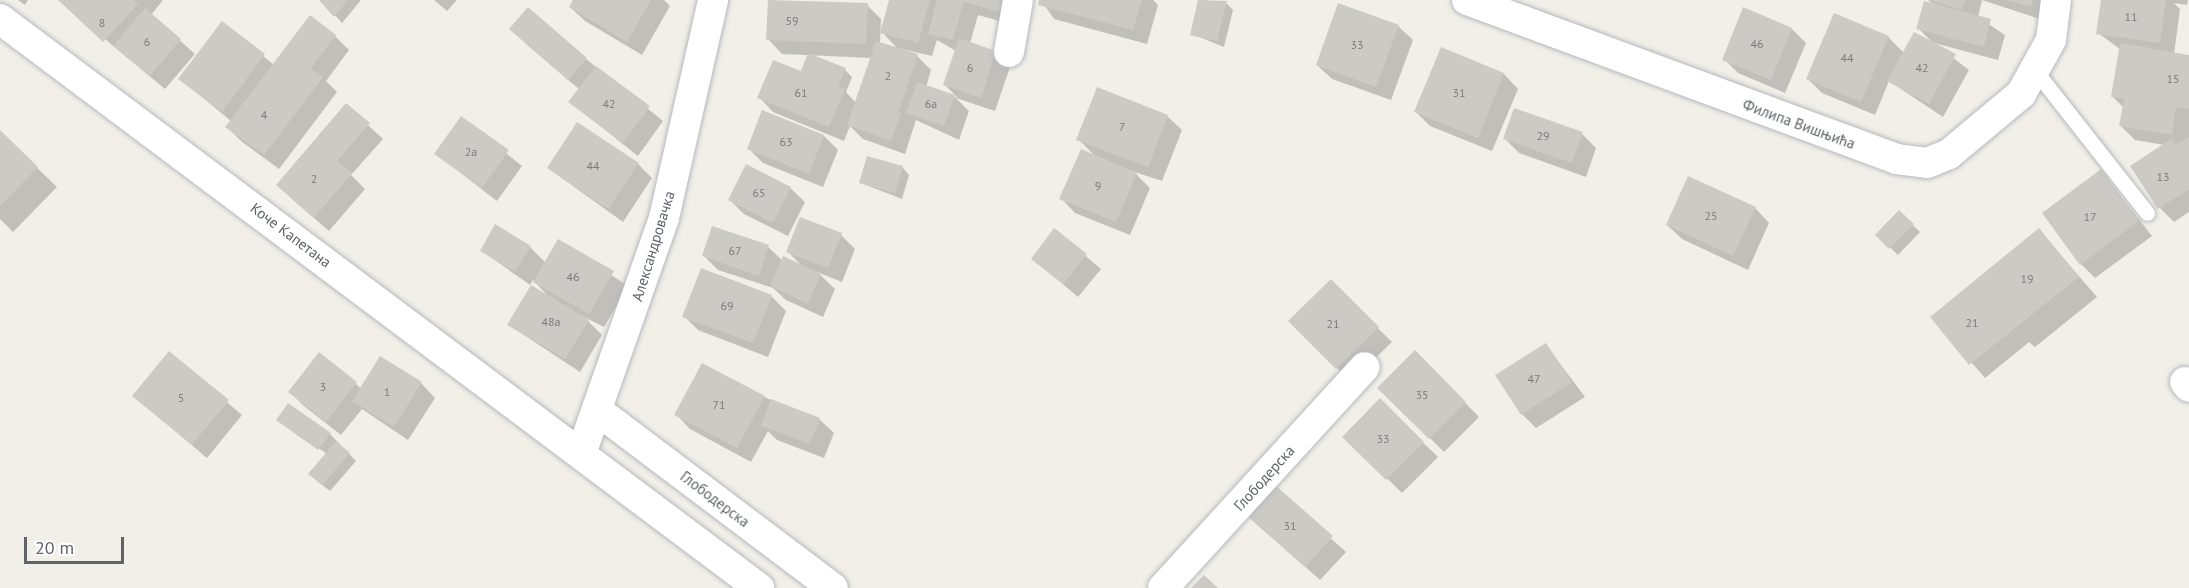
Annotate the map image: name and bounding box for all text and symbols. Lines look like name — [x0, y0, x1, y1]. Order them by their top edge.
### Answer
house number: 11 — [2124, 10, 2138, 24]
house number: 59 — [785, 14, 799, 28]
house number: 8 — [99, 16, 105, 30]
house number: 6 — [144, 35, 150, 49]
house number: 46 — [1750, 37, 1764, 51]
house number: 33 — [1350, 38, 1364, 52]
house number: 44 — [1840, 51, 1854, 65]
house number: 6 — [967, 61, 973, 75]
house number: 42 — [1915, 61, 1929, 75]
house number: 2 — [885, 69, 891, 83]
house number: 15 — [2166, 72, 2180, 86]
house number: 61 — [794, 86, 808, 100]
house number: 31 — [1452, 86, 1466, 100]
street label: Филипа Вишњића — [1740, 95, 1858, 153]
house number: 42 — [602, 97, 616, 111]
house number: 6a — [925, 97, 937, 111]
house number: 4 — [261, 108, 267, 122]
house number: 7 — [1119, 120, 1125, 134]
house number: 29 — [1536, 129, 1550, 143]
house number: 63 — [779, 135, 793, 149]
house number: 2a — [465, 145, 477, 159]
house number: 44 — [586, 159, 600, 173]
house number: 13 — [2156, 170, 2170, 184]
house number: 2 — [311, 172, 317, 186]
house number: 9 — [1095, 179, 1101, 193]
house number: 65 — [752, 186, 766, 200]
street label: Александровачка — [628, 189, 678, 303]
street label: Коче Капетана — [247, 199, 335, 271]
house number: 25 — [1704, 209, 1718, 223]
house number: 17 — [2083, 210, 2097, 224]
house number: 67 — [728, 244, 742, 258]
house number: 46 — [566, 270, 580, 284]
house number: 19 — [2020, 272, 2034, 286]
house number: 69 — [720, 299, 734, 313]
house number: 48a — [541, 315, 561, 329]
house number: 21 — [1965, 316, 1979, 330]
house number: 21 — [1326, 317, 1340, 331]
house number: 47 — [1527, 372, 1541, 386]
house number: 3 — [320, 380, 326, 394]
house number: 1 — [384, 385, 390, 399]
house number: 35 — [1415, 388, 1429, 402]
house number: 5 — [178, 391, 184, 405]
house number: 71 — [712, 398, 726, 412]
house number: 33 — [1376, 432, 1390, 446]
street label: Глободерска — [1230, 442, 1298, 514]
street label: Глободерска — [677, 467, 753, 531]
house number: 31 — [1283, 519, 1297, 533]
scale bar — [27, 525, 128, 563]
text: 20 m — [35, 536, 74, 559]

